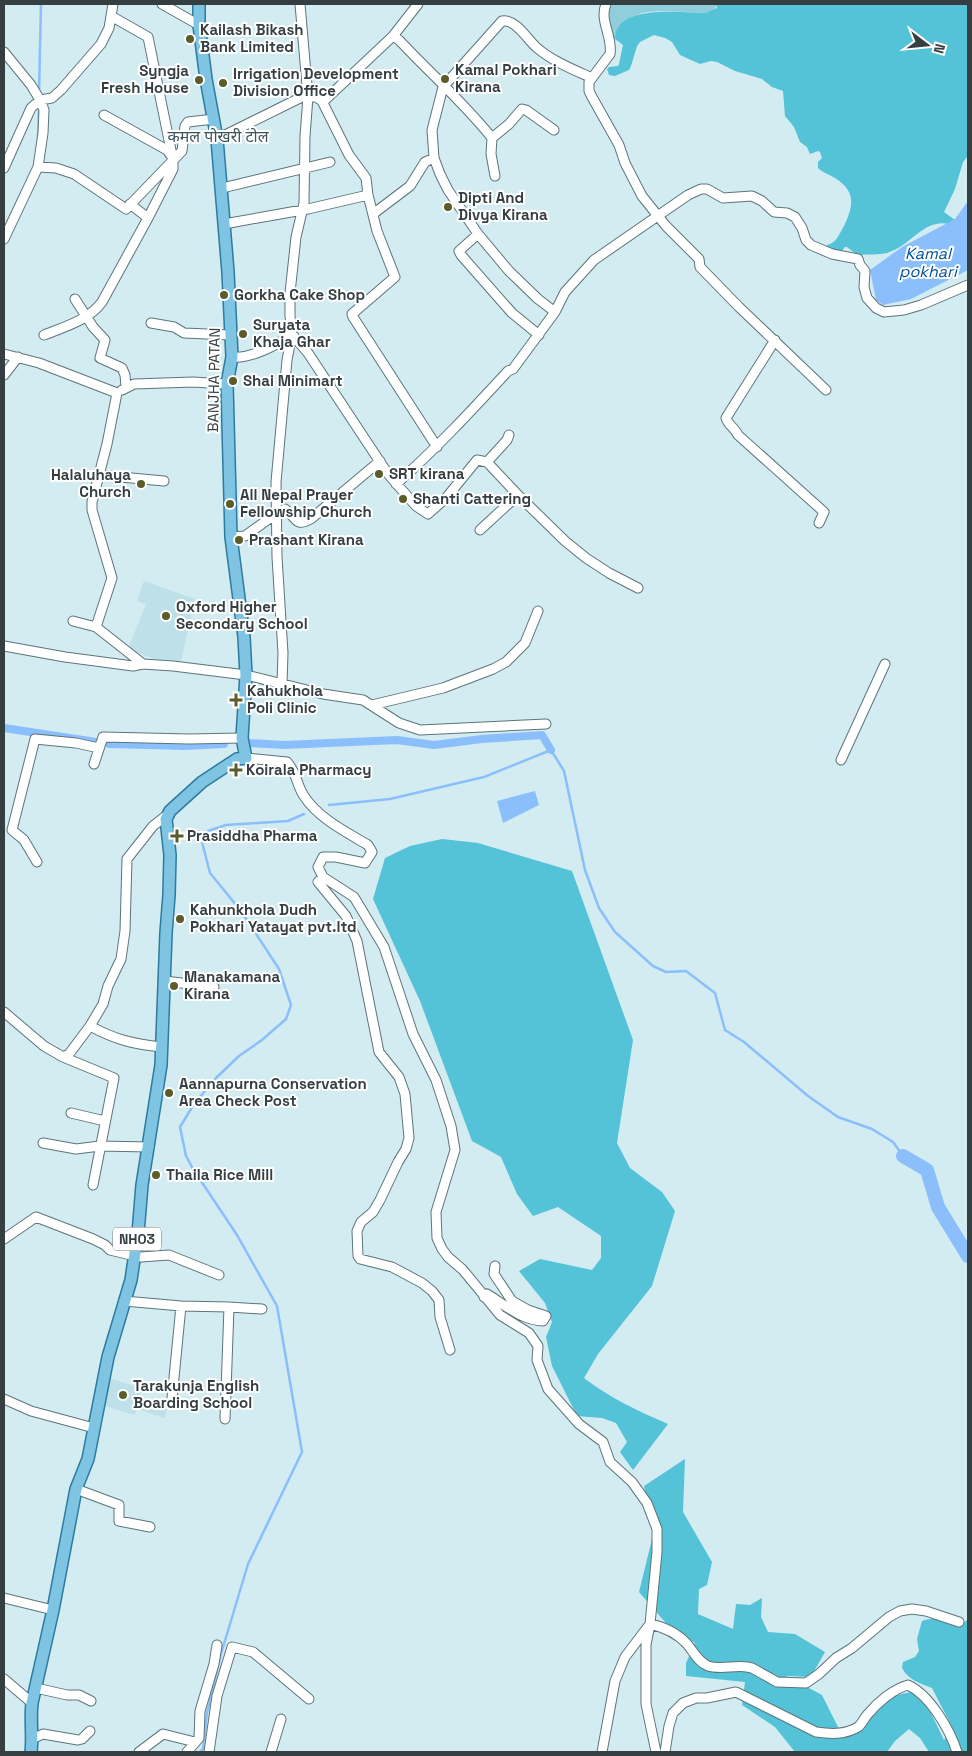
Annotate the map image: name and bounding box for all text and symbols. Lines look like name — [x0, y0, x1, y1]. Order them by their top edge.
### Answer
place label: Kailash Bikash Bank Limited — [200, 20, 304, 56]
north arrow — [902, 20, 952, 70]
marker: Kailash Bikash Bank Limited — [184, 33, 196, 45]
text: N — [930, 42, 949, 56]
place label: Kamal Pokhari Kirana — [455, 60, 557, 96]
place label: Syngja Fresh House — [101, 61, 189, 97]
place label: Irrigation Development Division Office — [233, 64, 399, 100]
marker: Kamal Pokhari Kirana — [439, 73, 451, 85]
marker: Syngja Fresh House — [193, 74, 205, 86]
marker: Irrigation Development Division Office — [217, 77, 229, 89]
district label: कमल पोखरी टोल — [168, 126, 270, 147]
place label: Dipti And Divya Kirana — [458, 188, 548, 224]
marker: Dipti And Divya Kirana — [442, 201, 454, 213]
water label: Kamal pokhari — [899, 243, 959, 282]
place label: Gorkha Cake Shop — [234, 285, 365, 304]
marker: Gorkha Cake Shop — [218, 289, 230, 301]
place label: Suryata Khaja Ghar — [253, 315, 331, 351]
street label: BANJHA PATAN — [203, 327, 224, 433]
marker: Suryata Khaja Ghar — [237, 328, 249, 340]
place label: Shai Minimart — [243, 371, 343, 390]
marker: Shai Minimart — [227, 375, 239, 387]
place label: SRT kirana — [389, 464, 465, 483]
place label: Halaluhaya Church — [51, 465, 131, 501]
marker: SRT kirana — [373, 468, 385, 480]
marker: Halaluhaya Church — [135, 478, 147, 490]
place label: All Nepal Prayer Fellowship Church — [240, 485, 372, 521]
place label: Shanti Cattering — [413, 489, 531, 508]
marker: Shanti Cattering — [397, 493, 409, 505]
marker: All Nepal Prayer Fellowship Church — [224, 498, 236, 510]
place label: Prashant Kirana — [249, 530, 364, 549]
marker: Prashant Kirana — [233, 534, 245, 546]
place label: Oxford Higher Secondary School — [176, 597, 308, 633]
marker: Oxford Higher Secondary School — [160, 610, 172, 622]
place label: Kahukhola Poli Clinic — [247, 681, 323, 717]
marker: Kahukhola Poli Clinic — [229, 693, 243, 707]
place label: Koirala Pharmacy — [246, 760, 372, 779]
marker: Koirala Pharmacy — [230, 764, 242, 776]
place label: Prasiddha Pharma — [187, 826, 318, 845]
marker: Prasiddha Pharma — [171, 830, 183, 842]
place label: Kahunkhola Dudh Pokhari Yatayat pvt.ltd — [190, 900, 357, 936]
marker: Kahunkhola Dudh Pokhari Yatayat pvt.ltd — [174, 913, 186, 925]
place label: Manakamana Kirana — [184, 967, 281, 1003]
marker: Manakamana Kirana — [168, 980, 180, 992]
place label: Aannapurna Conservation Area Check Post — [179, 1074, 367, 1110]
marker: Aannapurna Conservation Area Check Post — [163, 1087, 175, 1099]
place label: Thaila Rice Mill — [166, 1165, 273, 1184]
marker: Thaila Rice Mill — [150, 1169, 162, 1181]
road number: NH03 — [113, 1228, 161, 1250]
place label: Tarakunja English Boarding School — [133, 1376, 259, 1412]
marker: Tarakunja English Boarding School — [117, 1389, 129, 1401]

